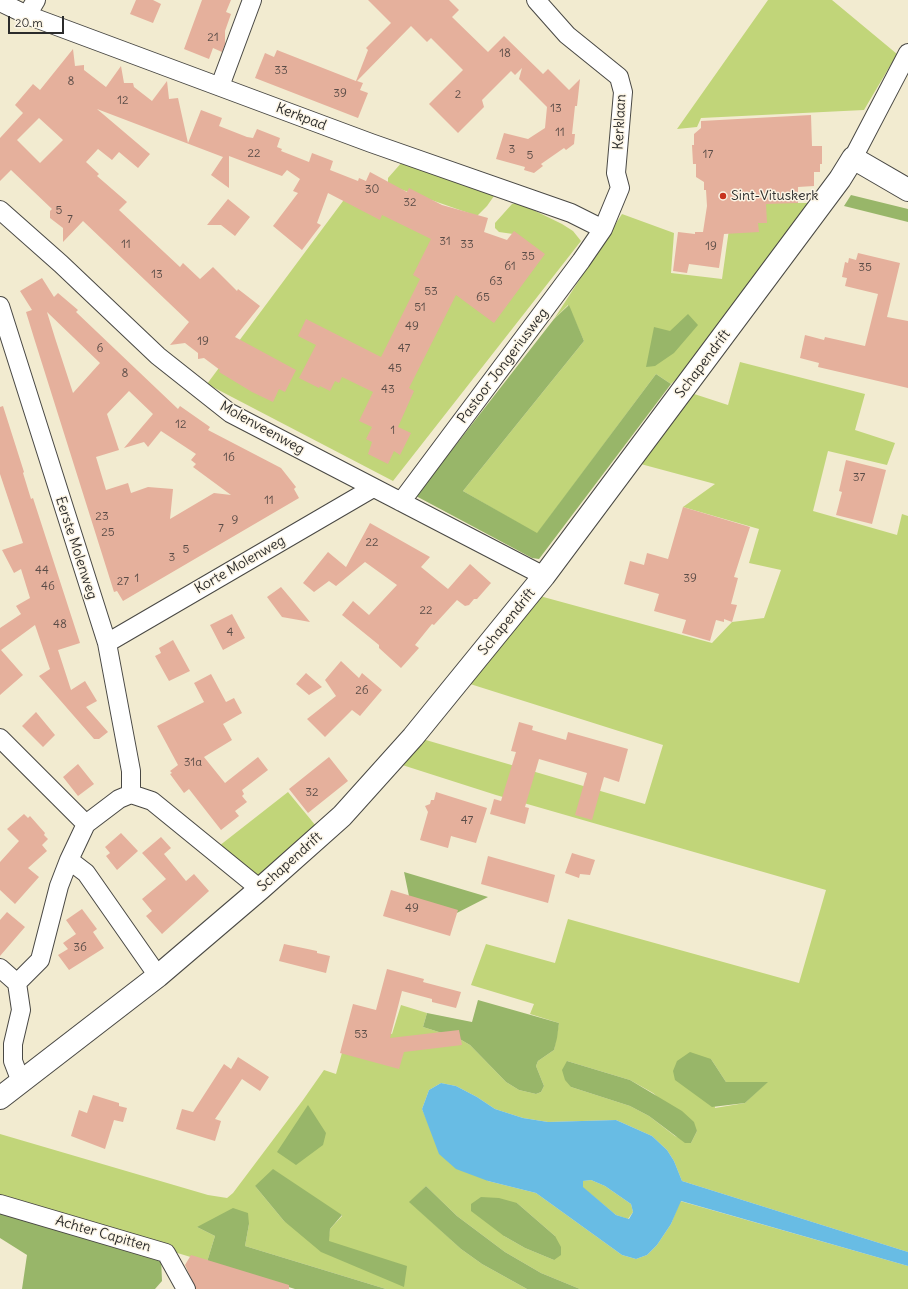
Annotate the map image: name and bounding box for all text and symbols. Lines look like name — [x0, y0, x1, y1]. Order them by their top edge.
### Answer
scale bar — [10, 8, 66, 34]
text: 20 m — [15, 15, 43, 30]
house number: 21 — [207, 31, 219, 45]
house number: 18 — [499, 47, 511, 61]
house number: 33 — [274, 64, 288, 78]
house number: 8 — [68, 75, 74, 89]
house number: 39 — [333, 87, 347, 101]
house number: 2 — [455, 88, 461, 102]
house number: 12 — [117, 94, 129, 108]
street label: Kerklaan — [610, 94, 630, 150]
street label: Kerkpad — [273, 100, 329, 134]
house number: 13 — [550, 102, 562, 116]
house number: 11 — [555, 126, 565, 140]
house number: 3 — [509, 143, 515, 157]
house number: 22 — [247, 147, 261, 161]
house number: 17 — [703, 148, 713, 162]
house number: 5 — [527, 149, 533, 163]
house number: 30 — [365, 183, 379, 197]
place label: Sint-Vituskerk — [731, 188, 818, 204]
marker: Sint-Vituskerk — [718, 191, 728, 201]
house number: 32 — [403, 196, 417, 210]
house number: 5 — [56, 204, 62, 218]
house number: 7 — [67, 213, 73, 227]
house number: 31 — [439, 235, 451, 249]
house number: 11 — [121, 238, 131, 252]
house number: 33 — [460, 238, 474, 252]
house number: 19 — [705, 240, 717, 254]
house number: 35 — [521, 250, 535, 264]
house number: 61 — [504, 260, 516, 274]
house number: 35 — [858, 261, 872, 275]
house number: 13 — [151, 268, 163, 282]
house number: 63 — [489, 275, 503, 289]
house number: 53 — [424, 285, 438, 299]
house number: 65 — [476, 291, 490, 305]
house number: 51 — [414, 301, 426, 315]
street label: Pastoor Jongeriusweg — [454, 305, 552, 427]
house number: 49 — [405, 320, 419, 334]
street label: Schapendrift — [672, 327, 734, 401]
house number: 19 — [197, 335, 209, 349]
house number: 6 — [97, 342, 103, 356]
house number: 47 — [398, 342, 410, 356]
house number: 45 — [388, 362, 402, 376]
house number: 8 — [122, 367, 128, 381]
house number: 43 — [381, 383, 395, 397]
street label: Molenveenweg — [217, 398, 307, 458]
house number: 12 — [175, 418, 187, 432]
house number: 1 — [391, 424, 395, 438]
house number: 16 — [223, 451, 235, 465]
house number: 37 — [853, 471, 865, 485]
house number: 11 — [264, 494, 274, 508]
street label: Eerste Molenweg — [51, 495, 101, 601]
house number: 23 — [95, 510, 109, 524]
house number: 9 — [232, 514, 238, 528]
house number: 7 — [218, 522, 224, 536]
house number: 25 — [101, 526, 115, 540]
street label: Korte Molenweg — [192, 532, 288, 598]
house number: 22 — [365, 536, 379, 550]
house number: 5 — [183, 543, 189, 557]
house number: 3 — [169, 551, 175, 565]
house number: 44 — [35, 564, 49, 578]
house number: 1 — [135, 572, 139, 586]
house number: 39 — [683, 572, 697, 586]
house number: 27 — [117, 575, 129, 589]
house number: 46 — [41, 580, 55, 594]
street label: Schapendrift — [475, 585, 539, 659]
house number: 22 — [419, 604, 433, 618]
house number: 48 — [53, 618, 67, 632]
house number: 4 — [227, 626, 233, 640]
house number: 26 — [355, 684, 369, 698]
house number: 31a — [184, 756, 202, 770]
house number: 32 — [305, 786, 319, 800]
house number: 47 — [461, 814, 473, 828]
street label: Schapendrift — [254, 829, 326, 895]
house number: 49 — [405, 902, 419, 916]
house number: 36 — [73, 941, 87, 955]
house number: 53 — [354, 1028, 368, 1042]
street label: Achter Capitten — [53, 1212, 153, 1256]

